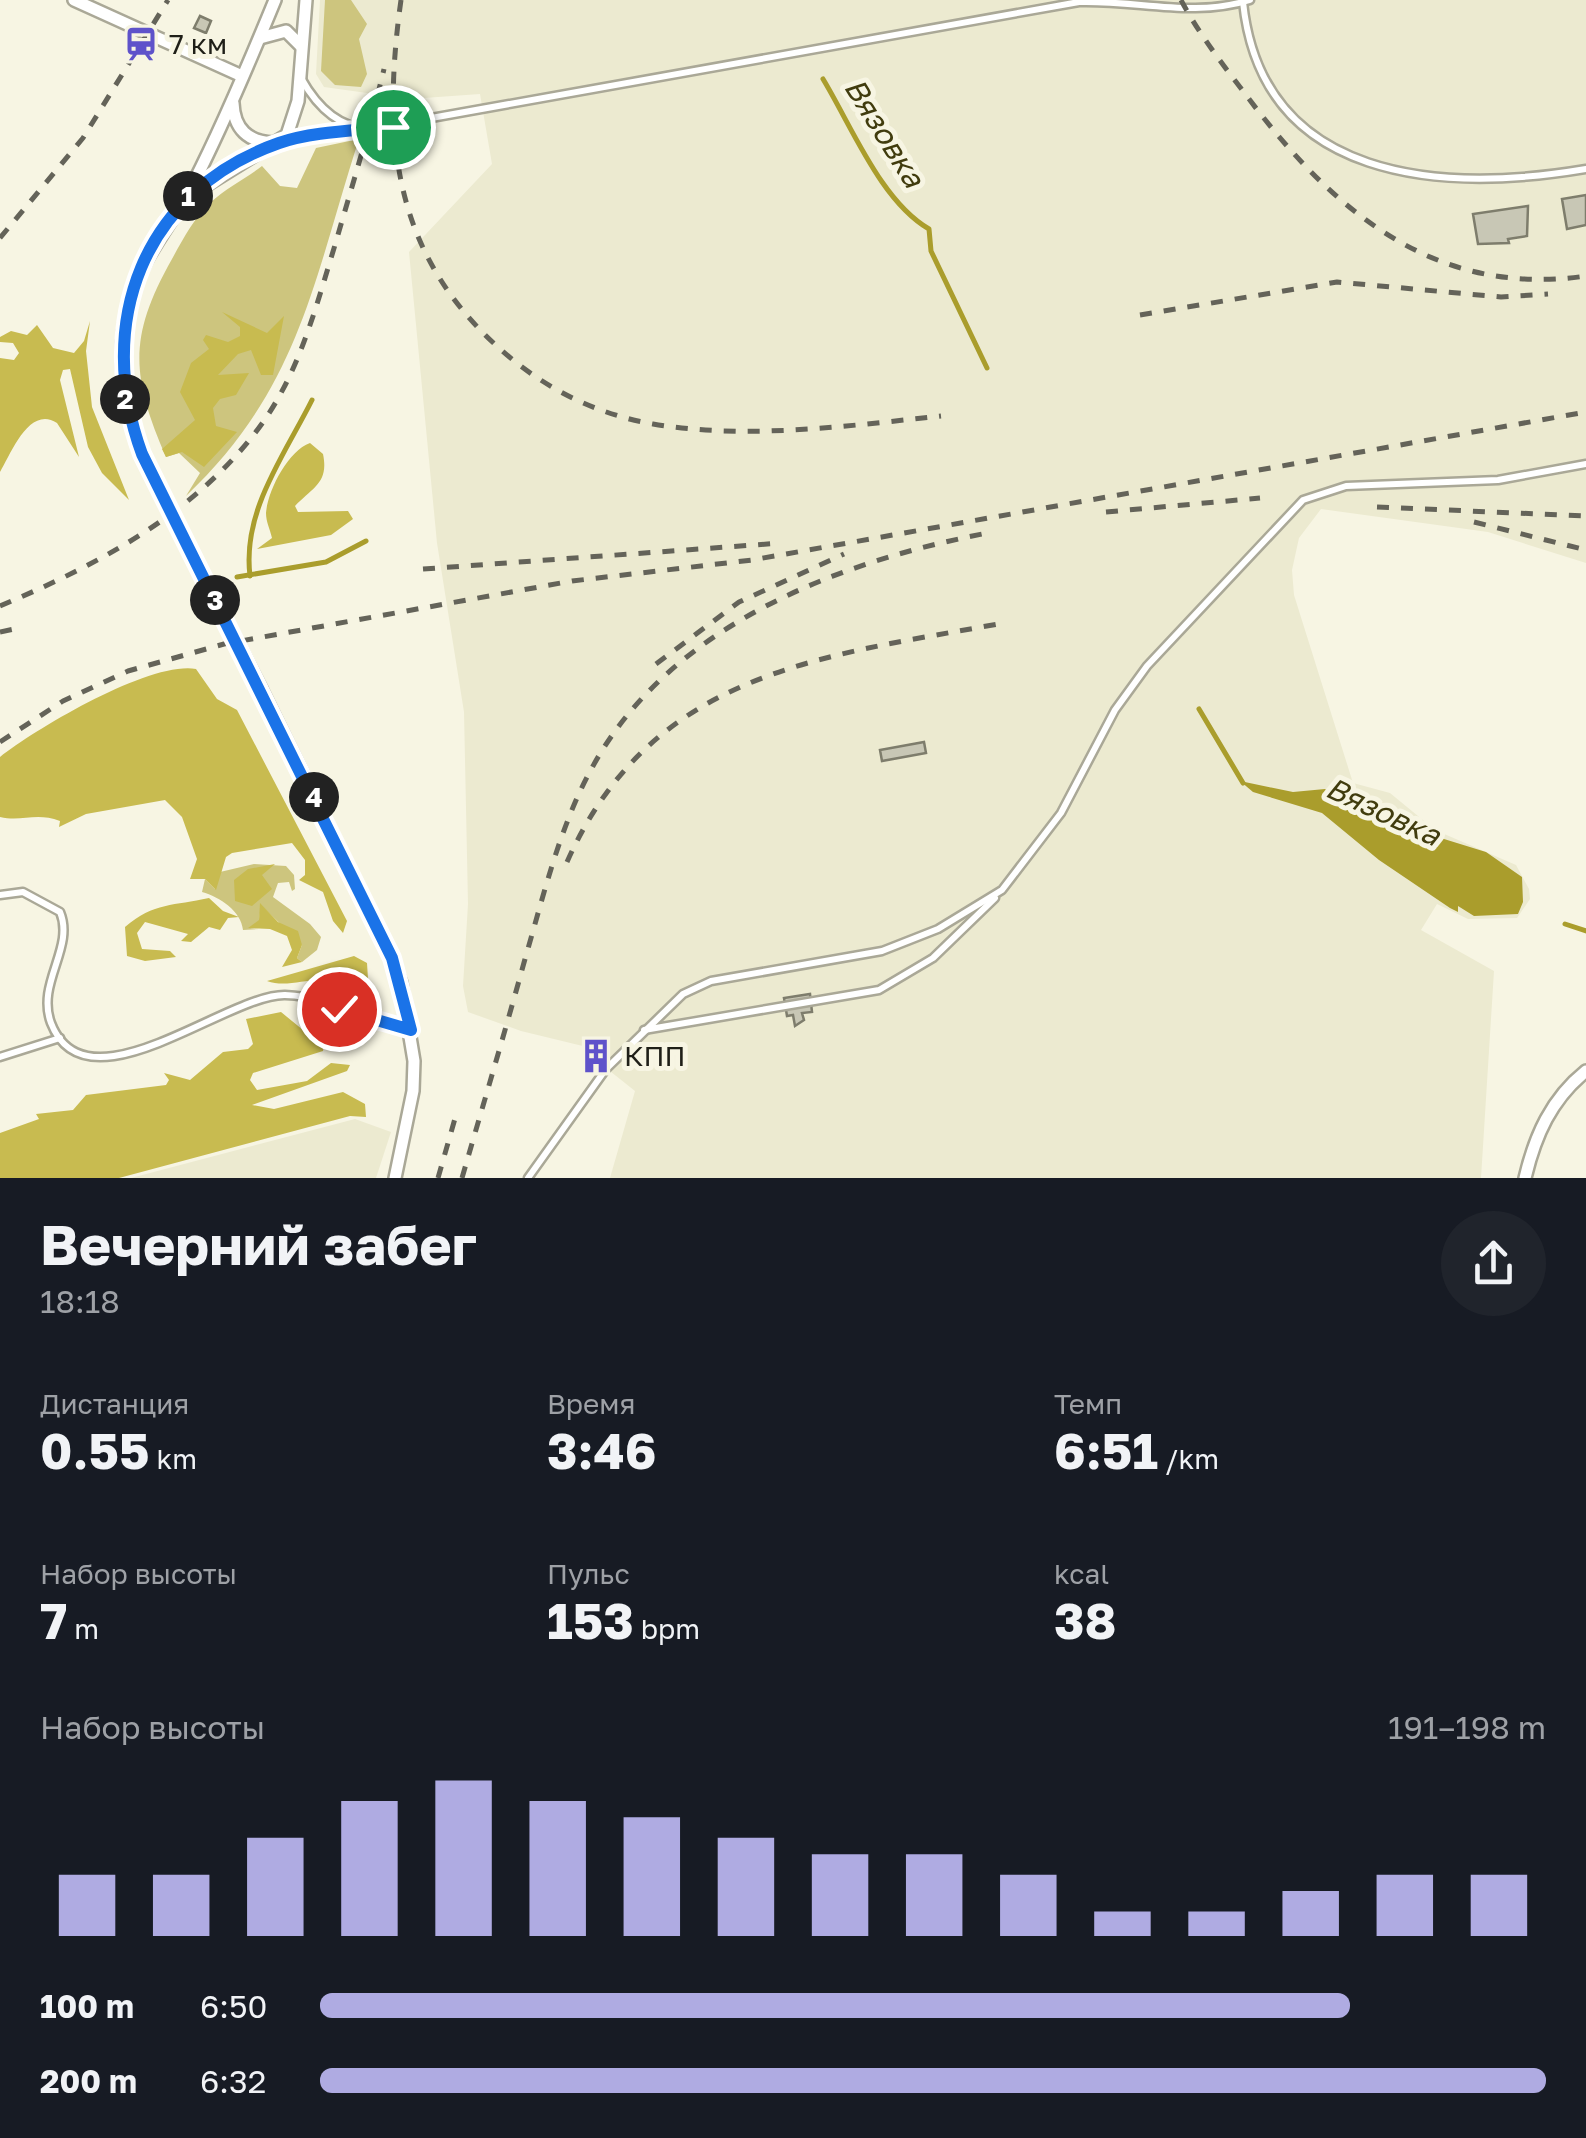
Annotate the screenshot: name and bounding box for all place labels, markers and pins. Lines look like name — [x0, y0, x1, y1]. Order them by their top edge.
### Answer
station icon: 7 км — [122, 25, 160, 63]
place label: 7 км — [169, 27, 227, 60]
pin — [351, 85, 436, 170]
pin: 1 — [163, 171, 213, 221]
pin: 2 — [100, 374, 150, 424]
pin: 3 — [190, 575, 240, 625]
pin: 4 — [289, 772, 339, 822]
pin — [297, 967, 382, 1052]
building icon: КПП — [577, 1037, 615, 1075]
place label: КПП — [624, 1039, 686, 1072]

